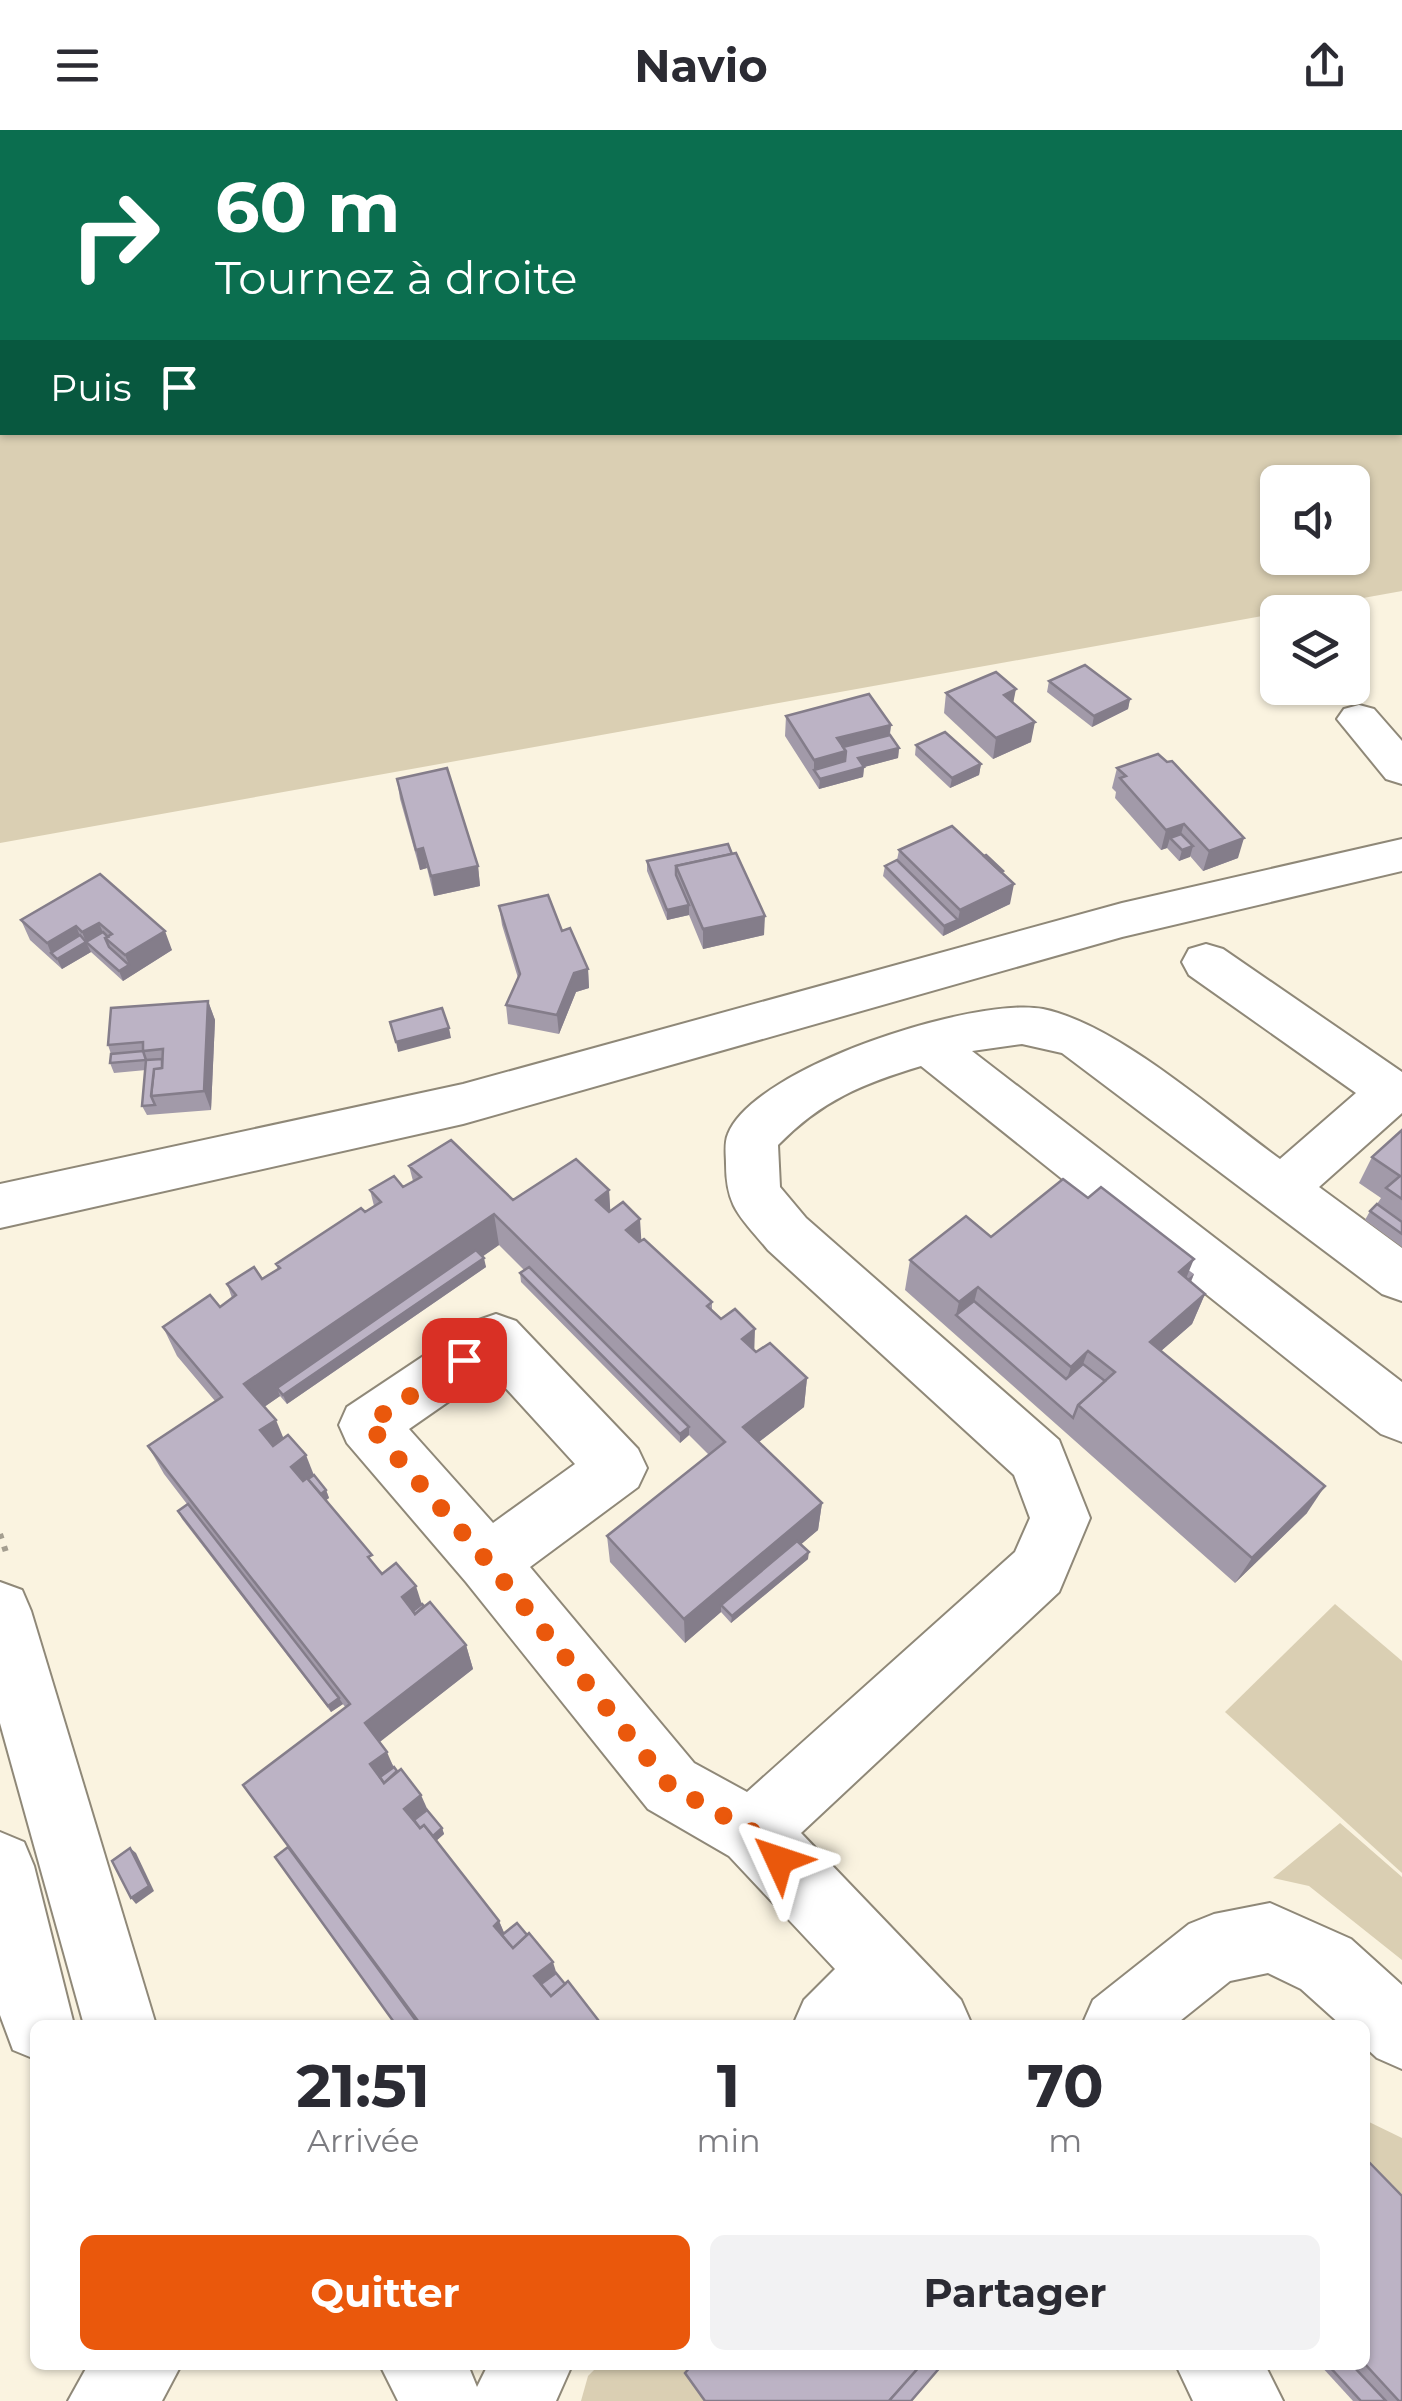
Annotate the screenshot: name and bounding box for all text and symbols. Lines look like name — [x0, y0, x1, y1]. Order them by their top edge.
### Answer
icon: menu — [50, 38, 105, 93]
text: Navio — [634, 38, 768, 93]
icon: share — [1297, 38, 1352, 93]
text: 60 m — [215, 164, 400, 250]
icon: right — [50, 170, 180, 300]
text: Tournez à droite — [215, 250, 578, 305]
icon: arrive — [152, 360, 207, 415]
text: Puis — [50, 364, 132, 411]
map controls — [1260, 465, 1370, 705]
button: sound — [1260, 465, 1370, 575]
button: layers — [1260, 595, 1370, 705]
pin — [422, 1318, 507, 1403]
icon: arrive — [437, 1333, 492, 1388]
position arrow — [727, 1808, 831, 1912]
text: 21:51 — [296, 2049, 430, 2122]
text: 1 — [717, 2049, 740, 2122]
text: 70 — [1027, 2049, 1104, 2122]
text: Arrivée — [307, 2121, 419, 2160]
text: min — [696, 2121, 761, 2160]
text: m — [1048, 2121, 1082, 2160]
button: Quitter — [80, 2235, 690, 2350]
button: Partager — [710, 2235, 1320, 2350]

